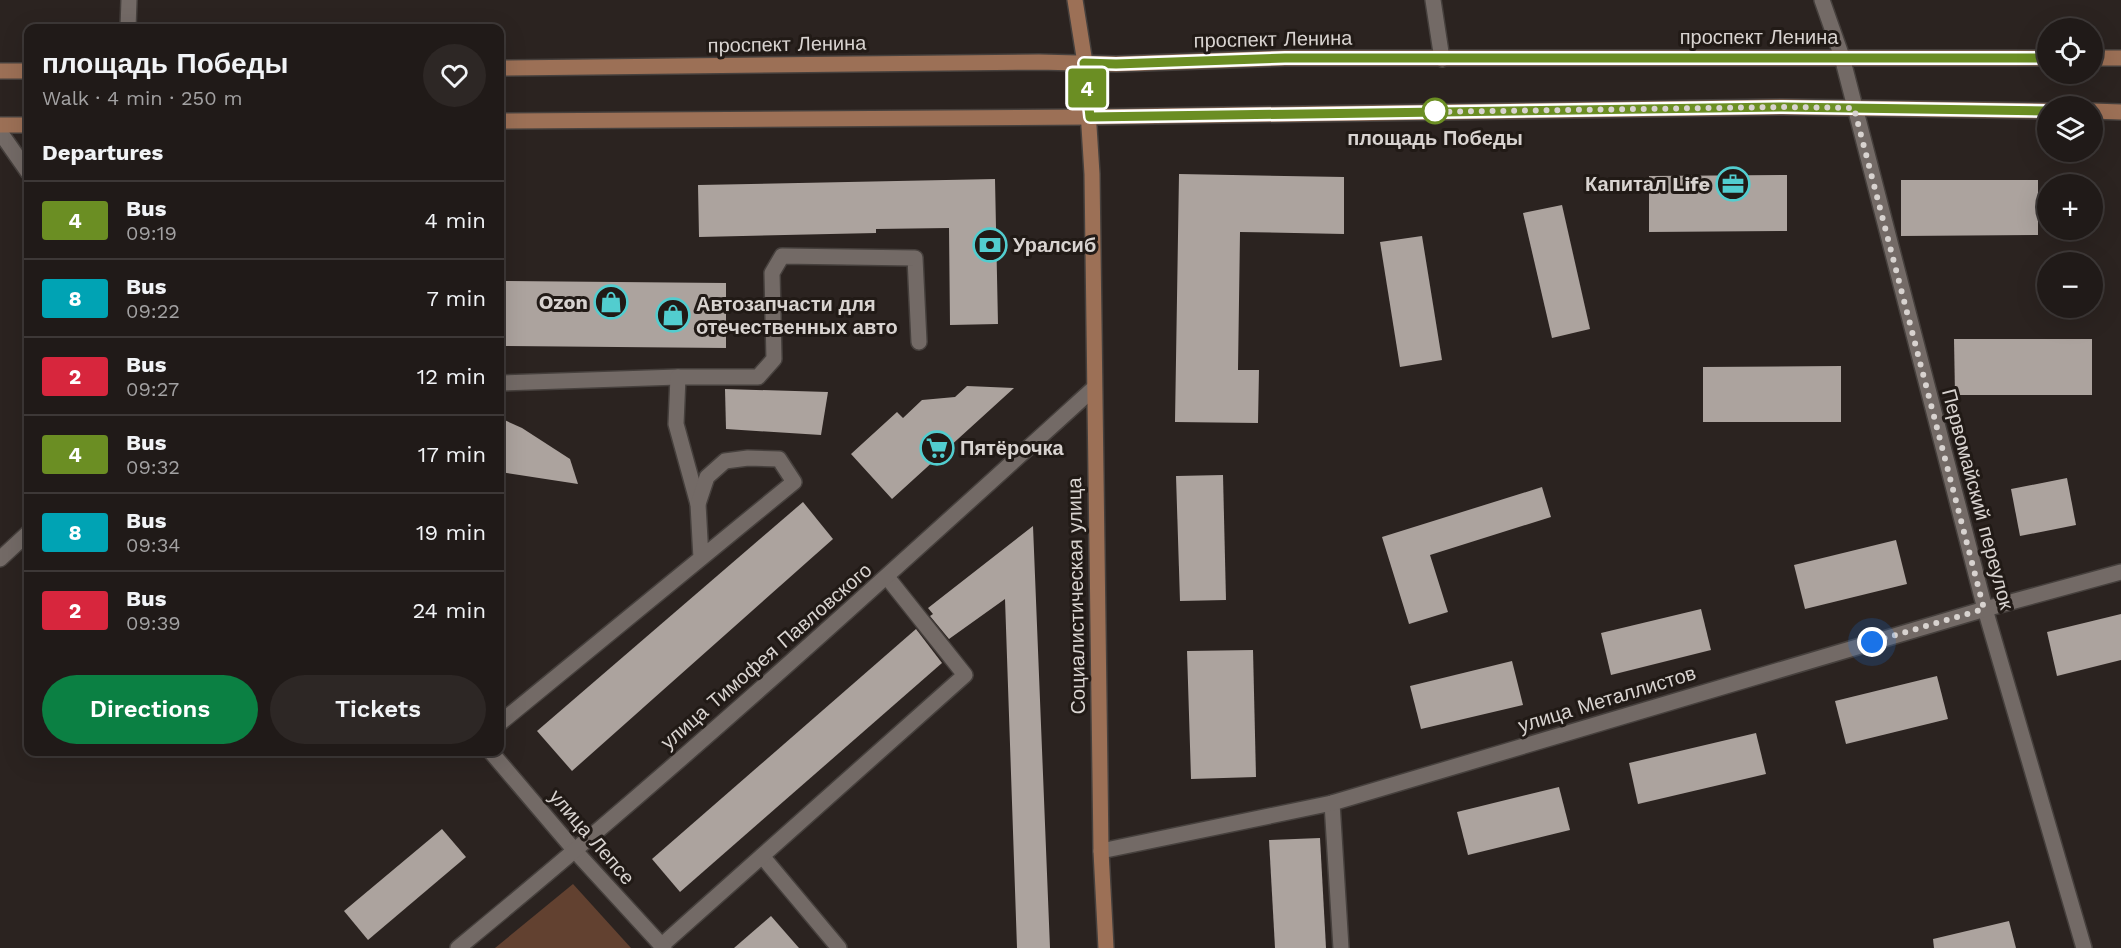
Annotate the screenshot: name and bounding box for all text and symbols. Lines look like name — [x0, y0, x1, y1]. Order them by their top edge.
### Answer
map controls — [2037, 18, 2103, 318]
button: locate — [2037, 18, 2103, 84]
street label: проспект Ленина — [1680, 25, 1839, 49]
street label: проспект Ленина — [1193, 26, 1353, 52]
street label: проспект Ленина — [707, 31, 867, 57]
button: heart — [423, 44, 486, 107]
text: площадь Победы — [42, 47, 288, 80]
line badge: 4 — [1068, 68, 1106, 107]
text: 4 — [1080, 76, 1094, 101]
text: Walk · 4 min · 250 m — [42, 86, 243, 110]
button: layers — [2037, 96, 2103, 162]
marker: площадь Победы — [1422, 98, 1448, 124]
place label: площадь Победы — [1347, 126, 1523, 150]
text: Departures — [42, 140, 163, 165]
office icon: Капитал Life — [1715, 166, 1751, 202]
place label: Капитал Life — [1585, 172, 1710, 196]
button: + — [2037, 174, 2103, 240]
text: Bus — [126, 196, 166, 221]
text: 4 — [68, 208, 82, 233]
text: 4 min — [425, 208, 486, 233]
text: 09:19 — [126, 221, 177, 245]
bank icon: Уралсиб — [972, 227, 1008, 263]
place label: Уралсиб — [1013, 233, 1096, 257]
button: − — [2037, 252, 2103, 318]
text: Bus — [126, 274, 166, 299]
shop icon: Ozon — [593, 284, 629, 320]
text: 8 — [68, 286, 82, 311]
text: 7 min — [426, 286, 486, 311]
place label: Ozon — [539, 290, 588, 314]
place label: Автозапчасти для отечественных авто — [696, 292, 898, 339]
shop icon: Автозапчасти для отечественных авто — [655, 297, 691, 333]
text: 09:22 — [126, 299, 180, 323]
text: Bus — [126, 352, 166, 377]
text: 2 — [69, 364, 81, 389]
text: 12 min — [417, 364, 486, 389]
text: 09:27 — [126, 377, 179, 401]
street label: Первомайский переулок — [1937, 386, 2019, 612]
text: Bus — [126, 430, 166, 455]
supermarket icon: Пятёрочка — [919, 430, 955, 466]
place label: Пятёрочка — [960, 436, 1065, 460]
text: 4 — [68, 442, 82, 467]
text: 17 min — [418, 442, 486, 467]
text: 09:32 — [126, 455, 180, 479]
street label: Социалистическая улица — [1062, 476, 1090, 715]
text: Bus — [126, 508, 166, 533]
text: 8 — [68, 520, 82, 545]
text: 19 min — [416, 520, 486, 545]
text: 09:34 — [126, 533, 181, 557]
street label: улица Тимофея Павловского — [656, 558, 876, 754]
text: Bus — [126, 586, 166, 611]
text: 2 — [69, 598, 81, 623]
text: 24 min — [412, 598, 486, 623]
text: 09:39 — [126, 611, 181, 635]
your location — [1857, 627, 1887, 657]
street label: улица Металлистов — [1515, 661, 1699, 737]
button: Directions — [42, 675, 258, 744]
button: Tickets — [270, 675, 486, 744]
street label: улица Лепсе — [544, 785, 640, 889]

